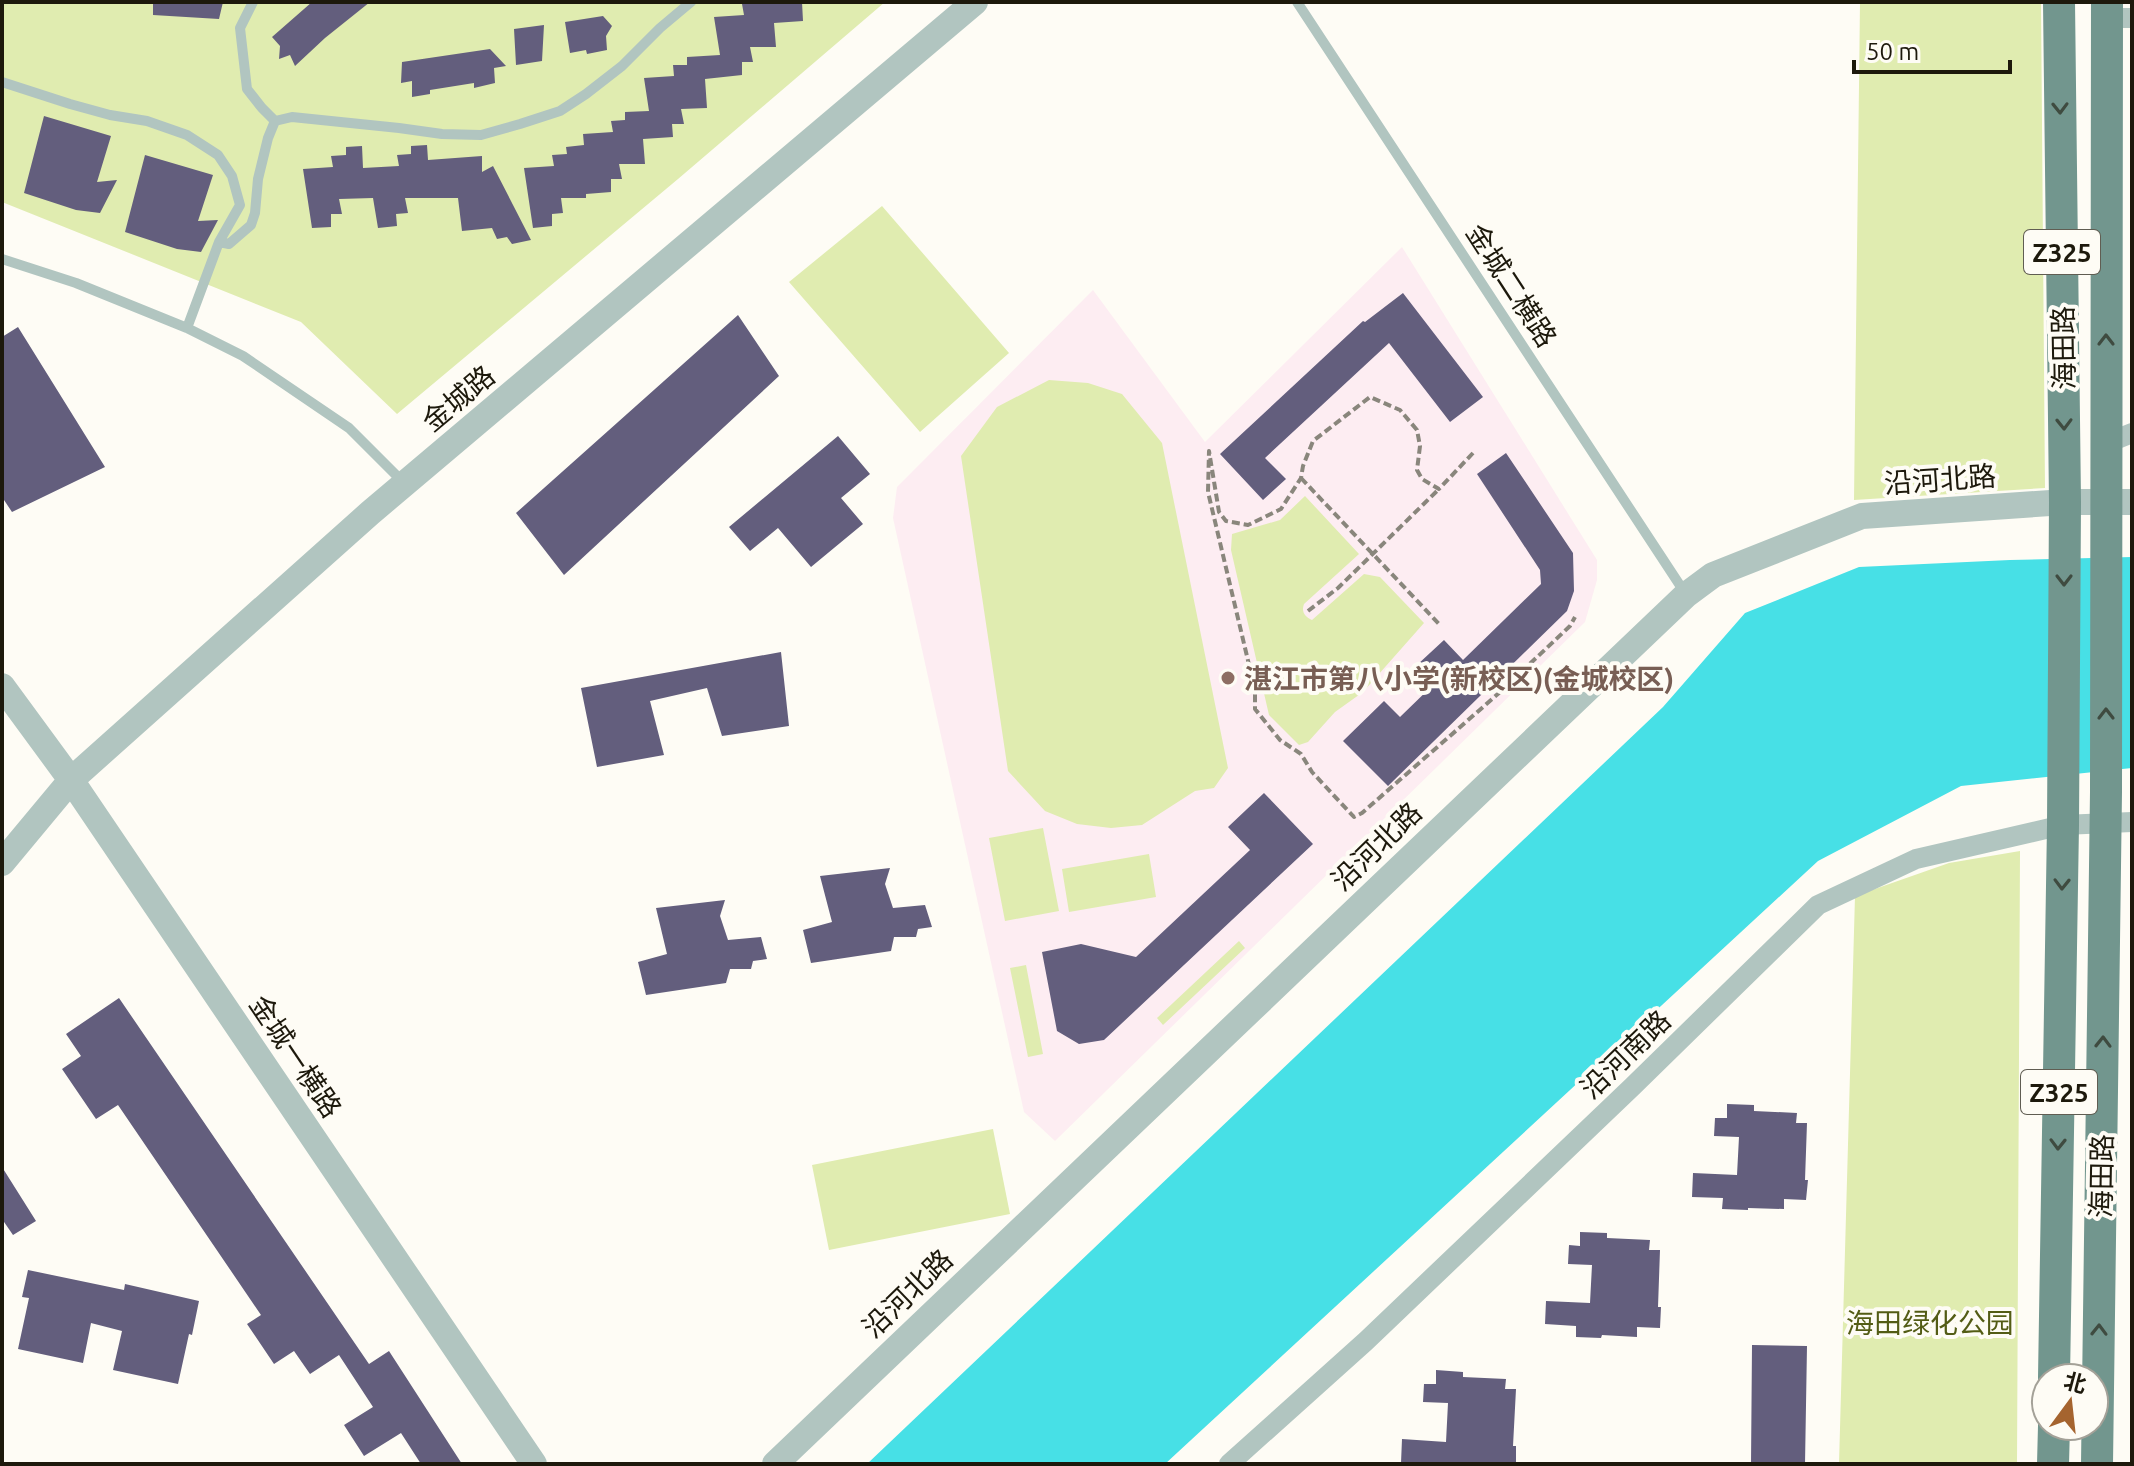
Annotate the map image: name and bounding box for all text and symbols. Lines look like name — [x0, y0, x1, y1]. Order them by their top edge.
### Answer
scale bar — [1854, 24, 2010, 74]
text: 50 m — [1866, 38, 1919, 65]
one-way arrow — [2051, 102, 2069, 115]
street label: 金城二横路 — [1461, 218, 1563, 352]
road number: Z325 — [2024, 230, 2100, 274]
street label: 海田路 — [2047, 306, 2079, 390]
one-way arrow — [2097, 333, 2115, 346]
street label: 金城路 — [416, 359, 500, 437]
one-way arrow — [2055, 418, 2073, 431]
street label: 沿河北路 — [1883, 460, 1997, 498]
one-way arrow — [2055, 574, 2073, 587]
place label: 湛江市第八小学(新校区)(金城校区) — [1244, 663, 1674, 695]
marker: 湛江市第八小学(新校区)(金城校区) — [1219, 669, 1237, 687]
one-way arrow — [2097, 707, 2115, 720]
street label: 沿河北路 — [1325, 796, 1427, 896]
one-way arrow — [2053, 878, 2071, 891]
street label: 金城一横路 — [244, 989, 348, 1123]
street label: 沿河南路 — [1574, 1004, 1676, 1104]
one-way arrow — [2094, 1035, 2112, 1048]
road number: Z325 — [2021, 1070, 2097, 1114]
street label: 海田路 — [2085, 1134, 2117, 1218]
one-way arrow — [2049, 1138, 2067, 1151]
street label: 沿河北路 — [856, 1243, 958, 1343]
park label: 海田绿化公园 — [1846, 1307, 2014, 1338]
one-way arrow — [2090, 1323, 2108, 1336]
north arrow — [2030, 1362, 2110, 1442]
text: 北 — [2061, 1367, 2089, 1397]

